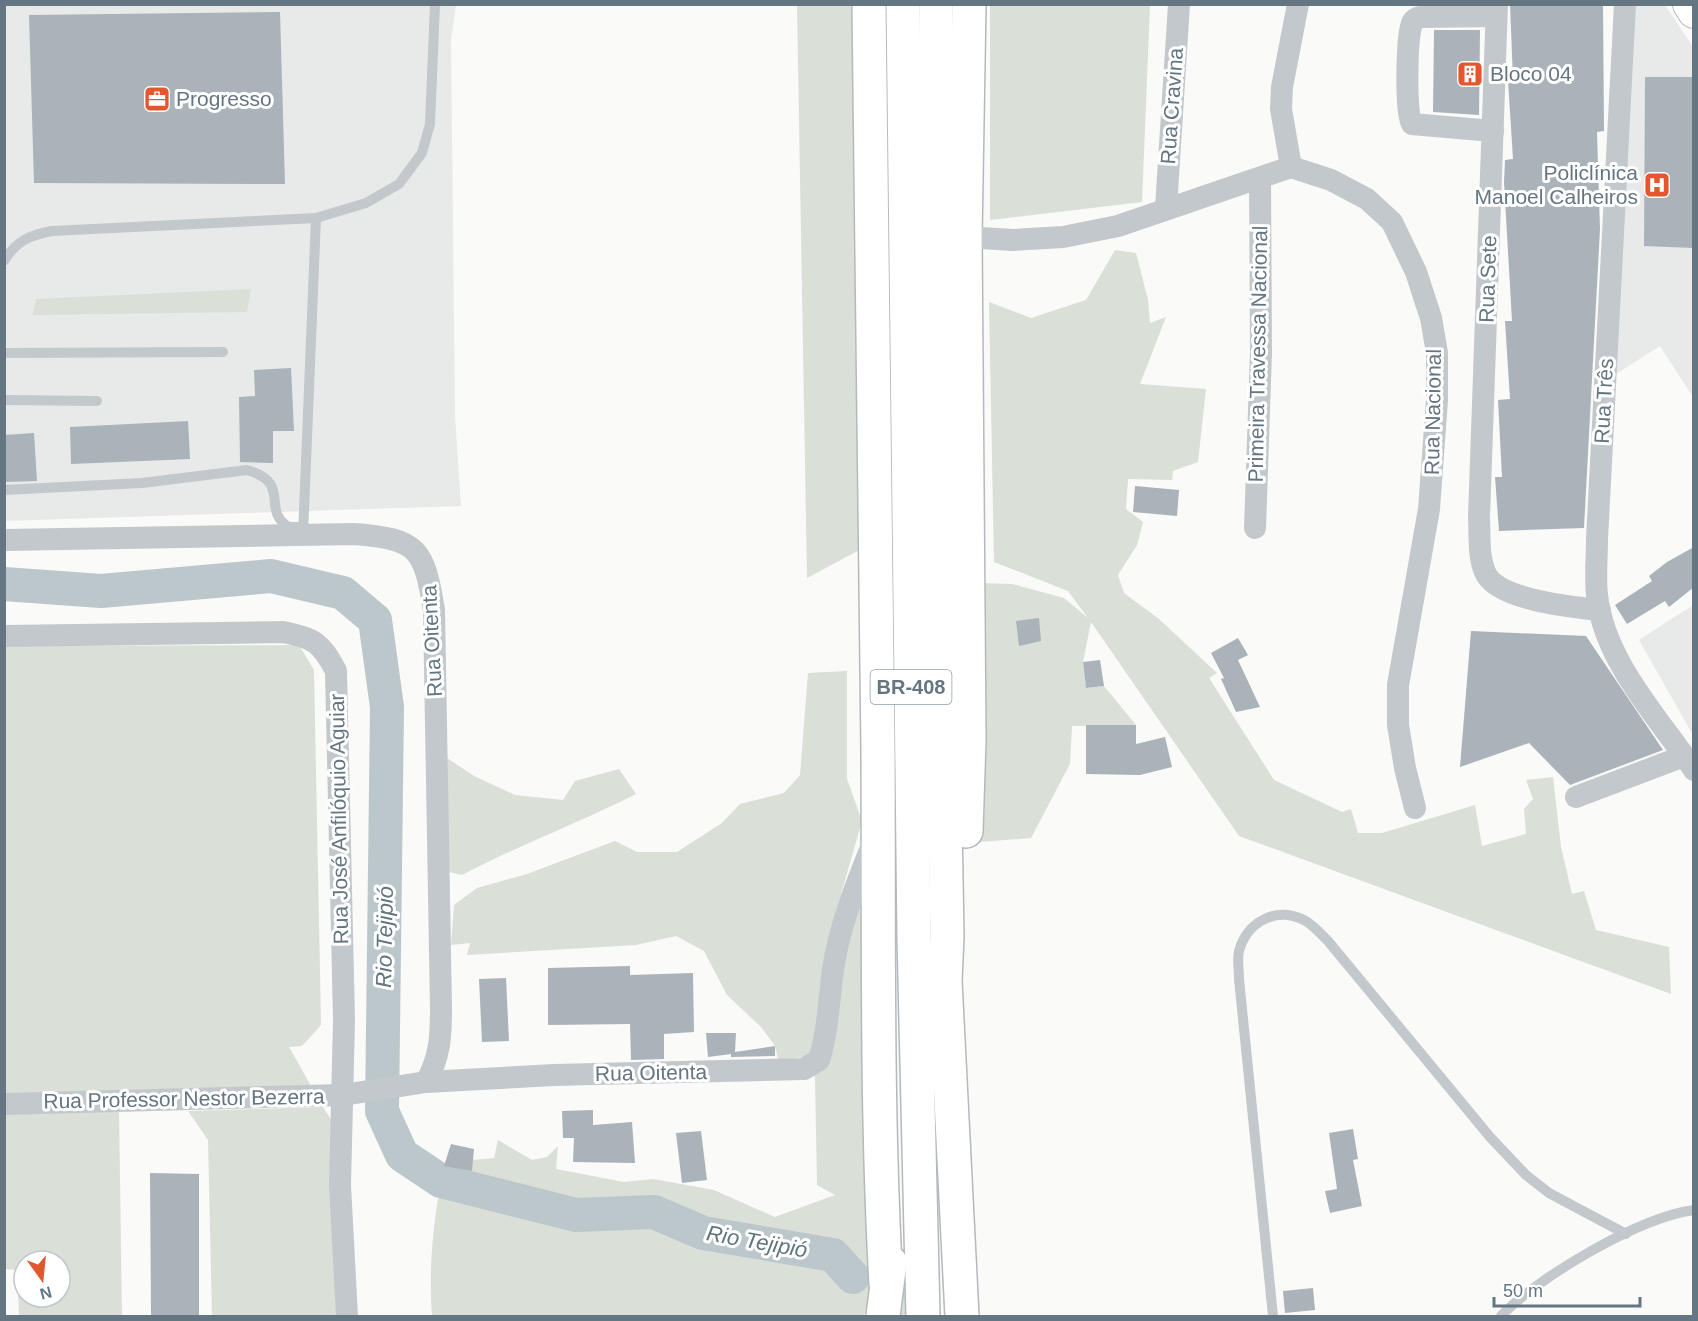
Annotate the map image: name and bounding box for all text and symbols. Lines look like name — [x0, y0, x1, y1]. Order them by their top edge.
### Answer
street label: Rua Cravina — [1156, 47, 1187, 165]
building icon: Bloco 04 — [1455, 59, 1485, 89]
place label: Bloco 04 — [1490, 62, 1572, 85]
office icon: Progresso — [142, 84, 172, 114]
place label: Progresso — [176, 87, 272, 110]
place label: Policlínica Manoel Calheiros — [1475, 161, 1638, 208]
hospital icon: Policlínica Manoel Calheiros — [1642, 170, 1672, 200]
street label: Primeira Travessa Nacional — [1244, 225, 1271, 483]
street label: Rua Sete — [1474, 235, 1501, 323]
street label: Rua Nacional — [1420, 349, 1445, 475]
street label: Rua Três — [1590, 358, 1617, 444]
street label: Rua Oitenta — [417, 584, 446, 698]
road number: BR-408 — [870, 670, 952, 704]
street label: Rua José Anfilóquio Aguiar — [325, 693, 352, 945]
water label: Rio Tejipió — [371, 886, 398, 988]
street label: Rua Oitenta — [595, 1060, 708, 1085]
street label: Rua Professor Nestor Bezerra — [43, 1085, 325, 1112]
water label: Rio Tejipió — [705, 1220, 809, 1263]
north arrow — [12, 1249, 72, 1309]
scale bar — [1494, 1270, 1640, 1308]
text: 50 m — [1503, 1281, 1543, 1301]
text: N — [38, 1283, 54, 1303]

